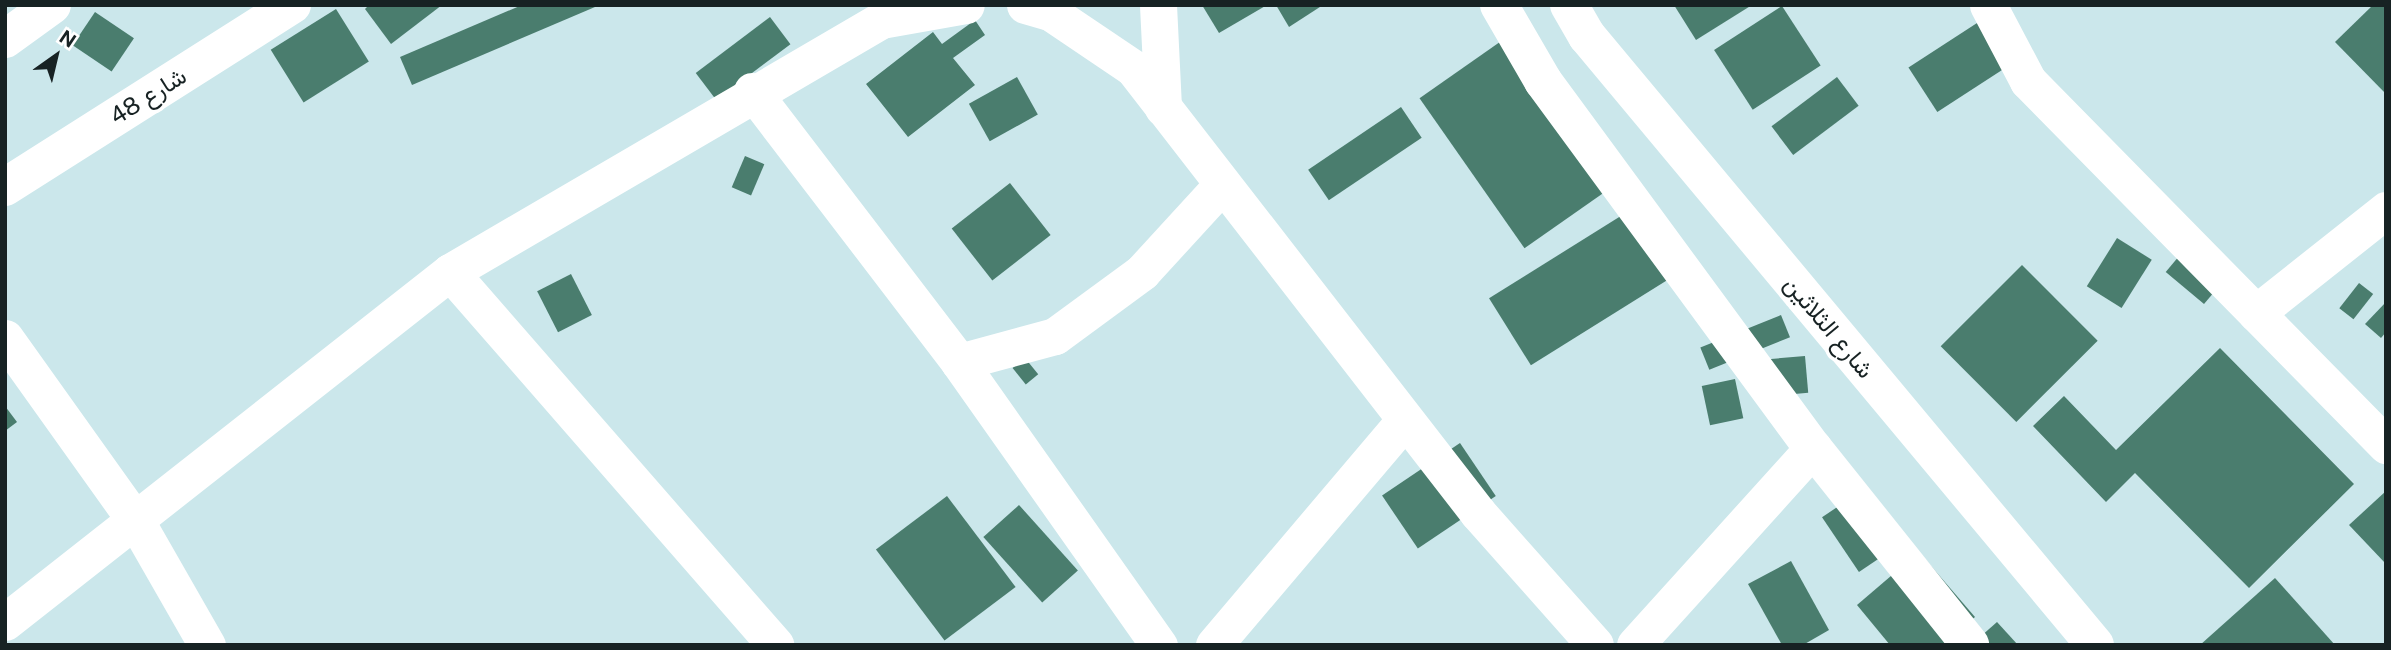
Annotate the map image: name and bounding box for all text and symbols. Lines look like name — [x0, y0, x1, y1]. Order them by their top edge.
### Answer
north arrow — [21, 21, 91, 91]
text: N — [55, 25, 80, 52]
street label: شارع 48 — [104, 61, 192, 131]
street label: شارع الثلاثين — [1778, 270, 1880, 384]

